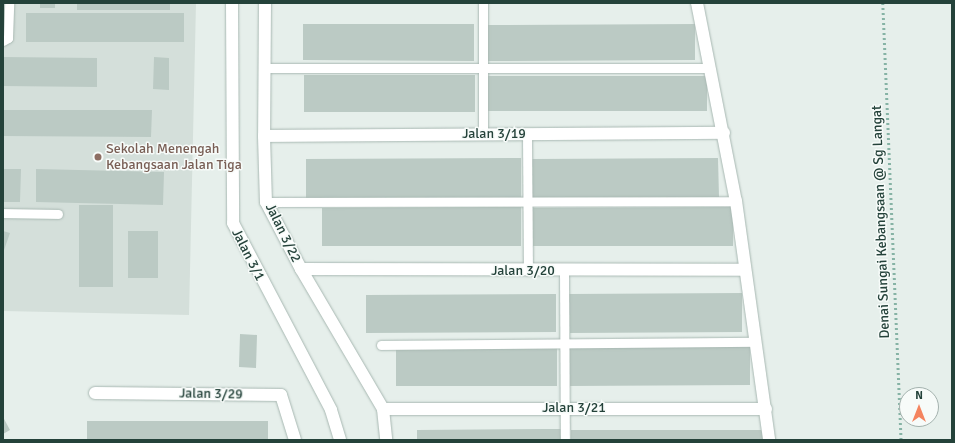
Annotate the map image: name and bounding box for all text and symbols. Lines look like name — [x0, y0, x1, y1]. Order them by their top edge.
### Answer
street label: Denai Sungai Kebangsaan @ Sg Langat — [869, 105, 893, 339]
street label: Jalan 3/19 — [462, 126, 526, 142]
place label: Sekolah Menengah Kebangsaan Jalan Tiga — [106, 141, 242, 174]
marker: Sekolah Menengah Kebangsaan Jalan Tiga — [93, 152, 103, 162]
street label: Jalan 3/22 — [262, 201, 304, 265]
street label: Jalan 3/1 — [228, 226, 268, 284]
street label: Jalan 3/20 — [491, 263, 555, 279]
street label: Jalan 3/29 — [179, 385, 243, 403]
north arrow — [899, 387, 939, 427]
text: N — [915, 389, 923, 402]
street label: Jalan 3/21 — [542, 400, 606, 416]

